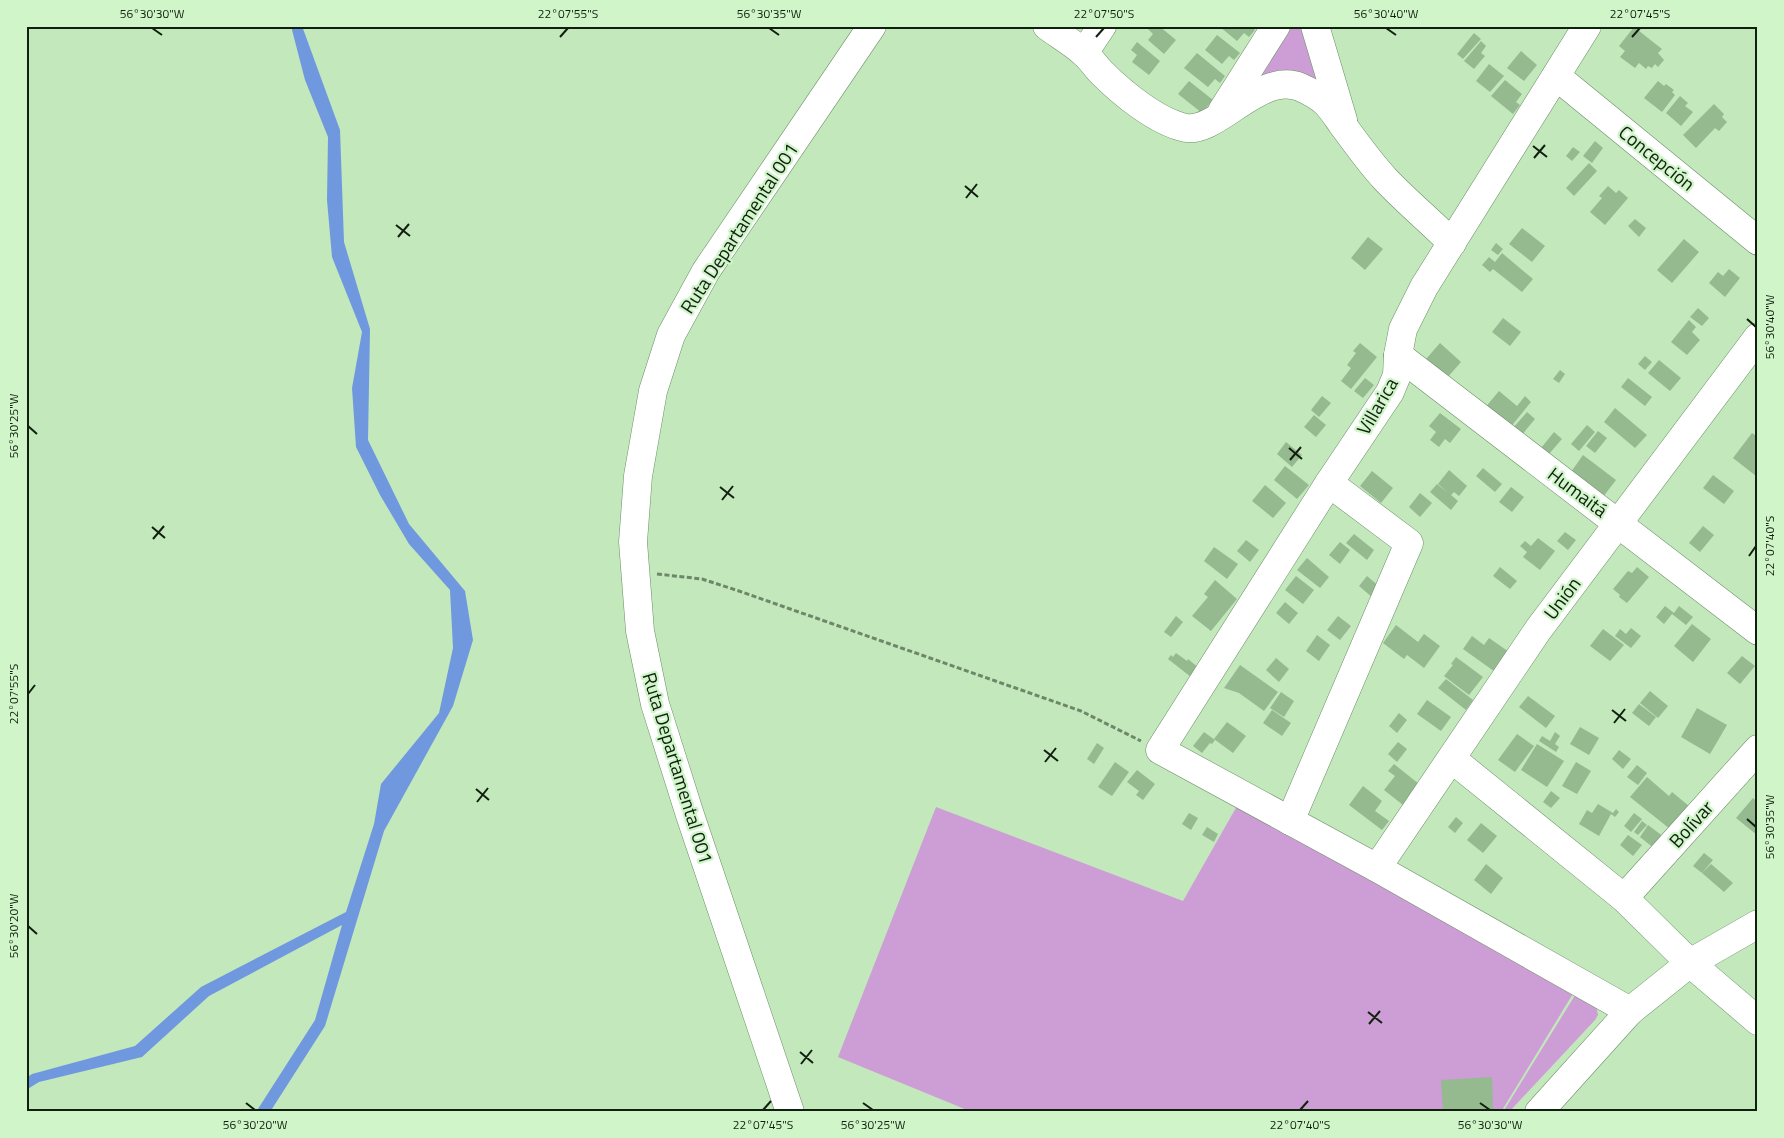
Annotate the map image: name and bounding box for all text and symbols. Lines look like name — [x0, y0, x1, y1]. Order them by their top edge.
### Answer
text: 56°30'30"W — [120, 4, 185, 23]
text: 22°07'55"S — [538, 4, 598, 23]
text: 56°30'35"W — [737, 4, 802, 23]
text: 22°07'50"S — [1074, 4, 1134, 23]
text: 56°30'40"W — [1354, 4, 1419, 23]
text: 22°07'45"S — [1610, 4, 1670, 23]
street label: Concepción — [1613, 118, 1702, 197]
street label: Ruta Departamental 001 — [672, 137, 805, 319]
text: 56°30'40"W — [1760, 294, 1779, 359]
street label: Villarica — [1348, 371, 1405, 440]
text: 56°30'25"W — [4, 393, 23, 458]
street label: Humaitá — [1542, 459, 1615, 524]
text: 22°07'40"S — [1760, 516, 1779, 576]
street label: Unión — [1536, 570, 1587, 625]
text: 22°07'55"S — [4, 664, 23, 724]
street label: Ruta Departamental 001 — [636, 669, 721, 867]
street label: Bolívar — [1661, 793, 1720, 854]
text: 56°30'35"W — [1760, 794, 1779, 859]
text: 56°30'20"W — [4, 893, 23, 958]
text: 56°30'20"W — [223, 1115, 288, 1134]
text: 22°07'45"S — [733, 1115, 793, 1134]
text: 56°30'25"W — [841, 1115, 906, 1134]
text: 22°07'40"S — [1270, 1115, 1330, 1134]
text: 56°30'30"W — [1458, 1115, 1523, 1134]

